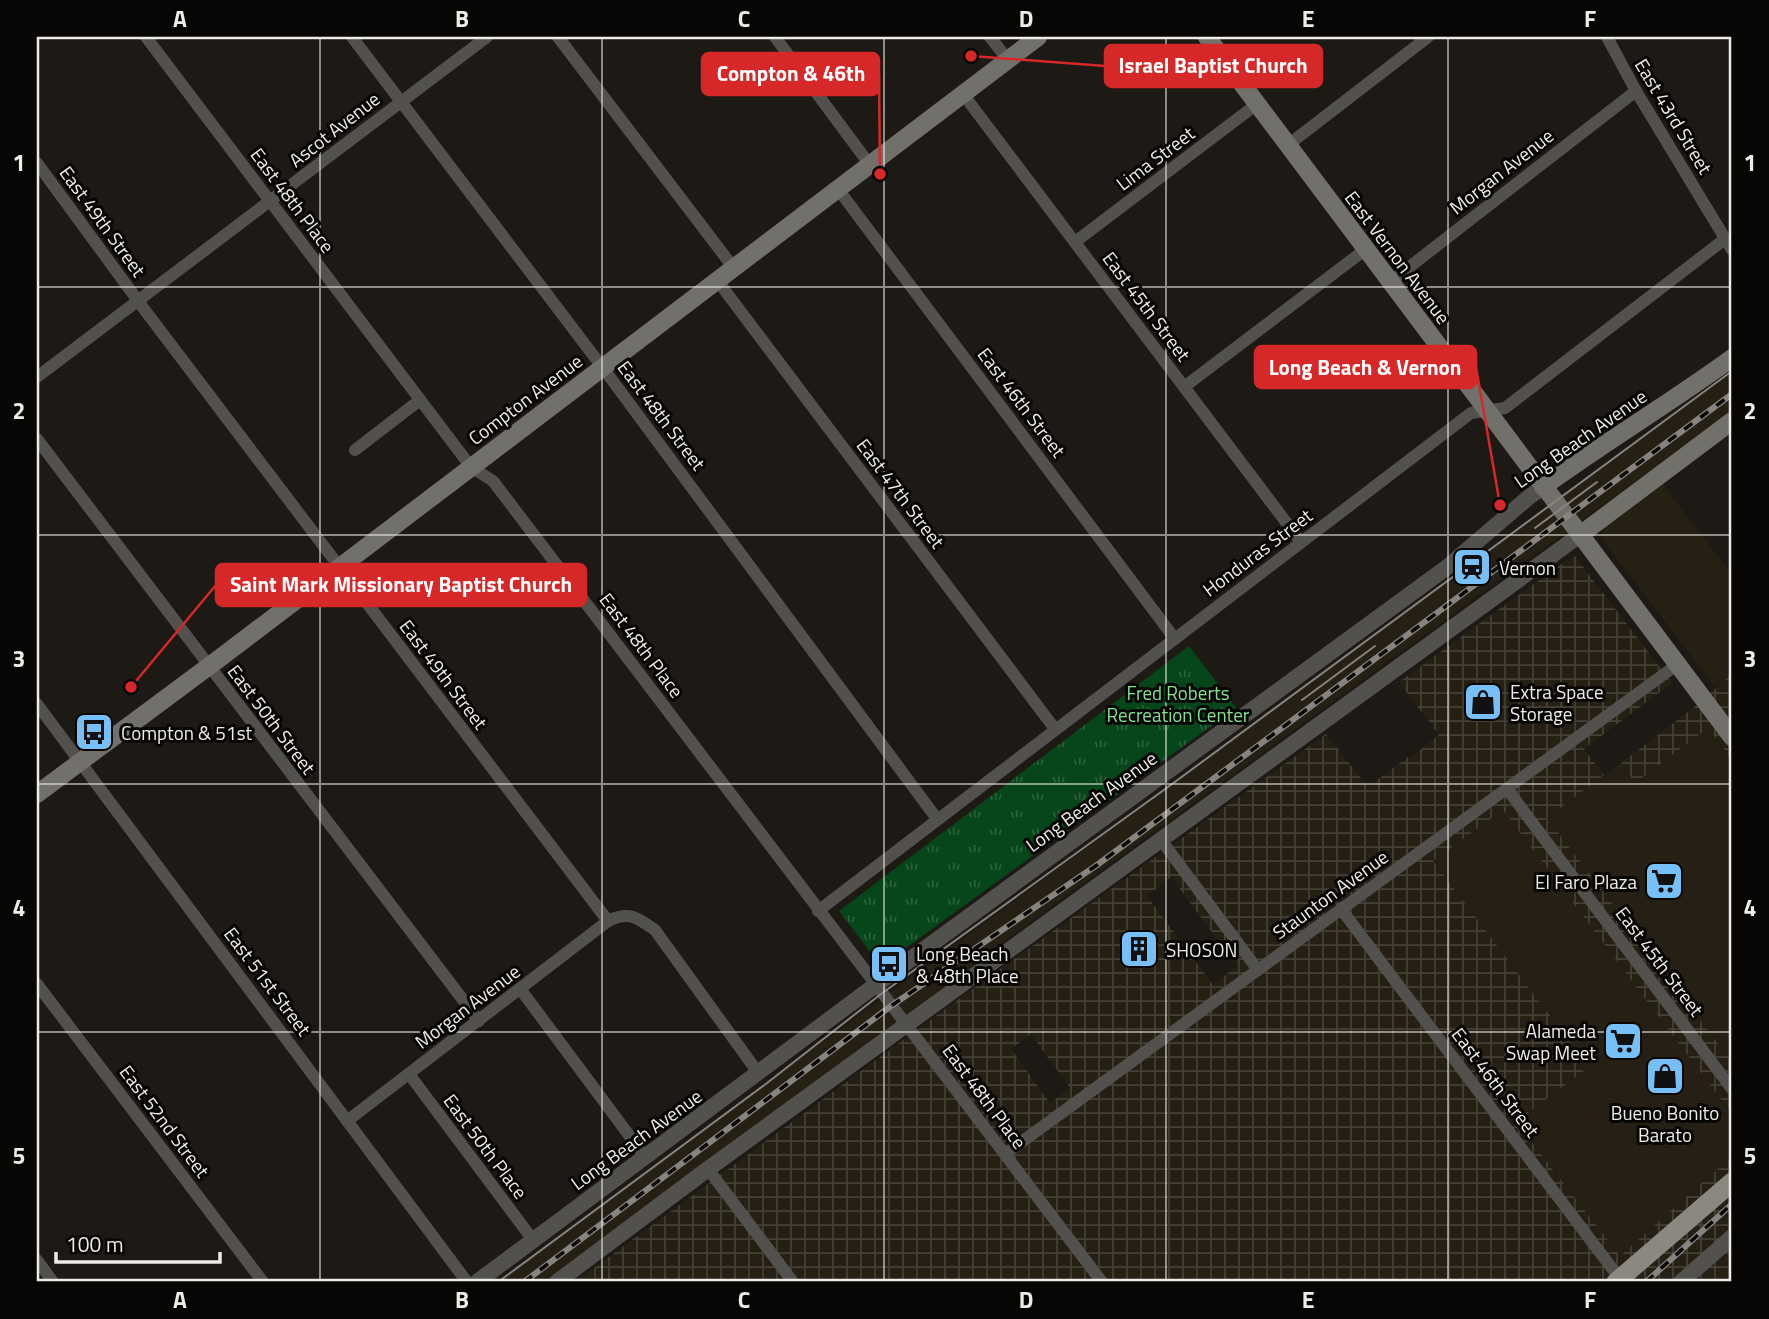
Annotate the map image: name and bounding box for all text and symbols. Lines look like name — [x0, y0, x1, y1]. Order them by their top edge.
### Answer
text: A — [173, 1, 187, 36]
text: B — [455, 1, 469, 36]
text: C — [738, 1, 750, 36]
text: D — [1019, 1, 1033, 36]
text: E — [1302, 1, 1314, 36]
text: F — [1584, 1, 1596, 36]
callout: Israel Baptist Church — [1105, 45, 1322, 87]
text: Israel Baptist Church — [1118, 49, 1308, 81]
callout: Compton & 46th — [702, 53, 879, 95]
street label: East 43rd Street — [1628, 53, 1720, 180]
text: Compton & 46th — [717, 57, 865, 89]
street label: Ascot Avenue — [282, 84, 386, 174]
street label: Lima Street — [1110, 119, 1201, 197]
street label: Morgan Avenue — [1443, 121, 1559, 221]
street label: East 48th Place — [244, 141, 342, 259]
text: 1 — [13, 145, 25, 180]
text: 1 — [1744, 145, 1756, 180]
street label: East 49th Street — [53, 159, 153, 283]
street label: East Vernon Avenue — [1338, 184, 1458, 330]
street label: East 45th Street — [1096, 245, 1198, 367]
street label: East 46th Street — [971, 341, 1073, 463]
street label: Compton Avenue — [462, 346, 588, 452]
callout: Long Beach & Vernon — [1255, 346, 1476, 388]
text: Long Beach & Vernon — [1269, 351, 1461, 383]
street label: East 48th Street — [611, 354, 713, 476]
street label: Long Beach Avenue — [1508, 381, 1652, 495]
text: 2 — [13, 393, 25, 428]
text: 2 — [1744, 393, 1756, 428]
street label: East 47th Street — [850, 432, 952, 554]
street label: Honduras Street — [1196, 501, 1318, 603]
station icon: Vernon — [1451, 546, 1493, 588]
place label: Vernon — [1499, 553, 1556, 582]
callout: Saint Mark Missionary Baptist Church — [216, 564, 586, 606]
text: Saint Mark Missionary Baptist Church — [230, 568, 572, 600]
street label: East 48th Place — [593, 586, 691, 704]
street label: East 49th Street — [393, 613, 495, 735]
text: 3 — [13, 641, 25, 676]
text: 3 — [1744, 641, 1756, 676]
street label: East 50th Street — [221, 658, 323, 780]
place label: Extra Space Storage — [1510, 677, 1604, 728]
park label: Fred Roberts Recreation Center — [1107, 678, 1250, 729]
shop icon: Extra Space Storage — [1462, 681, 1504, 723]
bus stop icon: Compton & 51st — [73, 711, 115, 753]
place label: Compton & 51st — [121, 718, 252, 747]
street label: Long Beach Avenue — [1019, 743, 1163, 859]
street label: Staunton Avenue — [1266, 842, 1394, 946]
supermarket icon: El Faro Plaza — [1643, 860, 1685, 902]
place label: El Faro Plaza — [1535, 867, 1637, 896]
text: 4 — [13, 890, 25, 925]
text: 4 — [1744, 890, 1756, 925]
street label: East 45th Street — [1609, 900, 1711, 1022]
street label: East 51st Street — [217, 920, 319, 1042]
building icon: SHOSON — [1118, 928, 1160, 970]
place label: SHOSON — [1166, 935, 1237, 964]
place label: Long Beach & 48th Place — [916, 939, 1019, 990]
bus stop icon: Long Beach & 48th Place — [868, 943, 910, 985]
street label: Morgan Avenue — [408, 957, 526, 1055]
place label: Alameda Swap Meet — [1506, 1016, 1596, 1067]
supermarket icon: Alameda Swap Meet — [1602, 1020, 1644, 1062]
street label: East 46th Street — [1445, 1021, 1547, 1143]
street label: East 48th Place — [936, 1037, 1034, 1155]
shop icon: Bueno Bonito Barato — [1644, 1055, 1686, 1097]
street label: East 52nd Street — [113, 1059, 217, 1184]
street label: Long Beach Avenue — [564, 1081, 708, 1197]
street label: East 50th Place — [437, 1087, 535, 1205]
place label: Bueno Bonito Barato — [1611, 1098, 1719, 1149]
text: 5 — [13, 1138, 25, 1173]
text: 5 — [1744, 1138, 1756, 1173]
scale bar — [56, 1221, 220, 1265]
text: 100 m — [66, 1228, 123, 1260]
text: A — [173, 1282, 187, 1317]
text: B — [455, 1282, 469, 1317]
text: C — [738, 1282, 750, 1317]
text: D — [1019, 1282, 1033, 1317]
text: E — [1302, 1282, 1314, 1317]
text: F — [1584, 1282, 1596, 1317]

